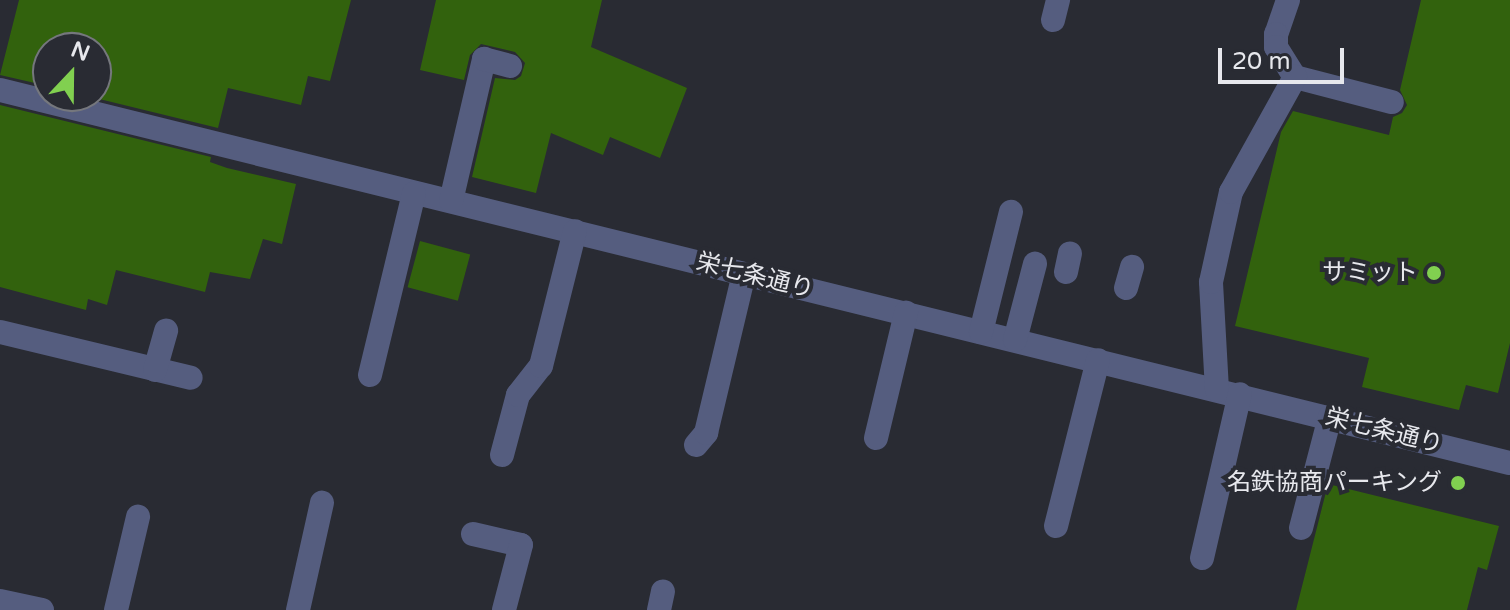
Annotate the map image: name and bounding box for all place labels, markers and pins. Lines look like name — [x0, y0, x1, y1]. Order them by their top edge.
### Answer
place label: サミット — [1322, 259, 1418, 287]
marker: サミット — [1425, 264, 1443, 282]
place label: 名鉄協商パーキング — [1226, 469, 1442, 497]
marker: 名鉄協商パーキング — [1449, 474, 1467, 492]

